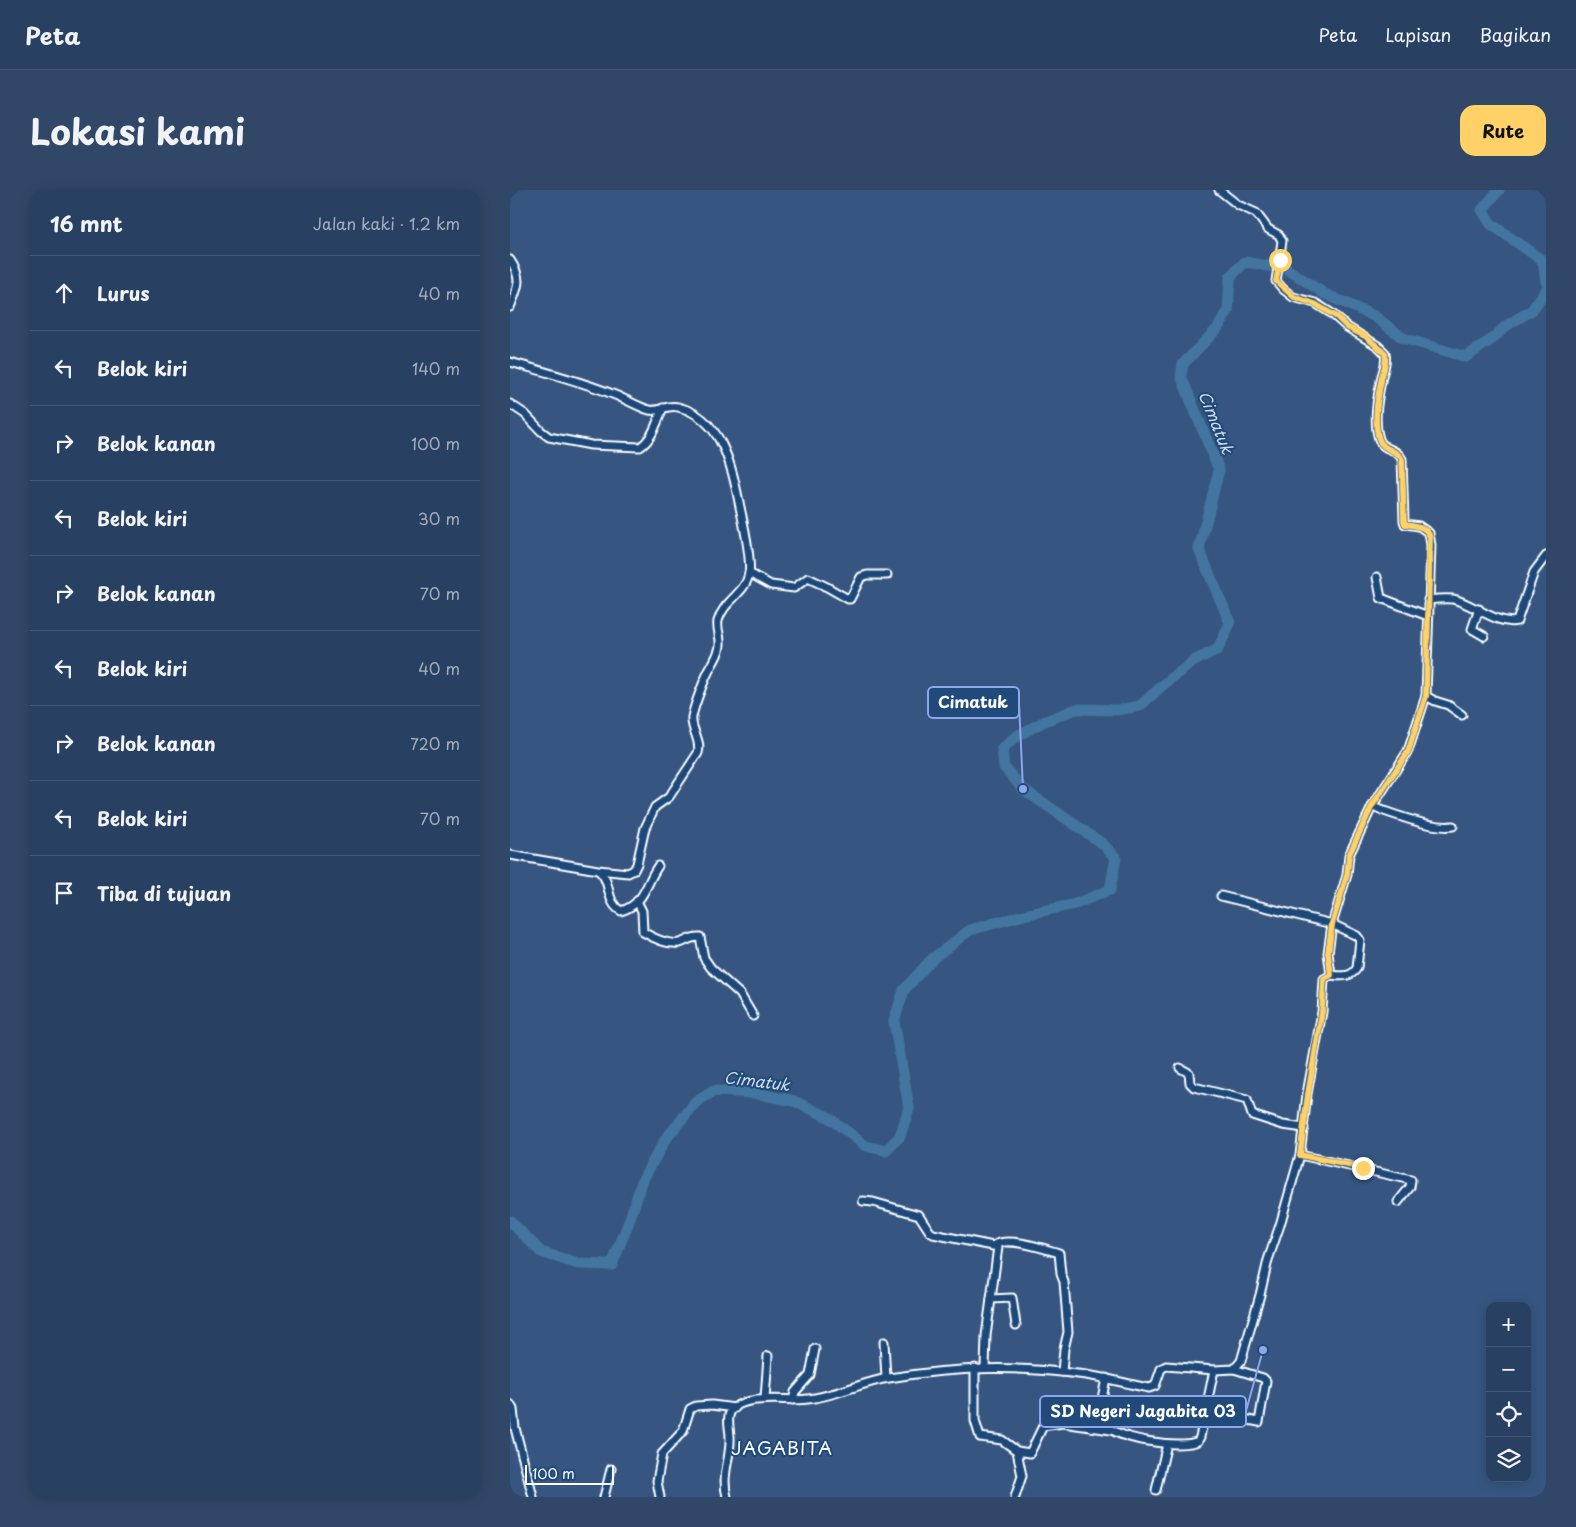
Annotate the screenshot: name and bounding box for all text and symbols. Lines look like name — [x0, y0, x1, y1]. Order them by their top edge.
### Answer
text: Peta — [25, 17, 81, 53]
text: Peta — [1319, 21, 1357, 48]
text: Lapisan — [1385, 21, 1451, 48]
text: Bagikan — [1479, 21, 1551, 48]
text: Lokasi kami — [30, 104, 245, 157]
button: Rute — [1460, 105, 1546, 156]
text: 16 mnt — [50, 207, 123, 239]
text: Jalan kaki · 1.2 km — [313, 211, 460, 235]
route start — [1269, 249, 1292, 272]
icon: ahead — [50, 279, 78, 307]
text: Lurus — [97, 279, 150, 307]
text: 40 m — [418, 281, 460, 305]
icon: left — [50, 354, 78, 382]
text: Belok kiri — [97, 354, 187, 382]
text: 140 m — [412, 356, 460, 380]
water label: Cimatuk — [1193, 387, 1241, 458]
icon: right — [50, 429, 78, 457]
text: Belok kanan — [97, 429, 216, 457]
text: 100 m — [411, 431, 460, 455]
icon: left — [50, 504, 78, 532]
text: Belok kiri — [97, 504, 187, 532]
text: 30 m — [418, 506, 460, 530]
icon: right — [50, 579, 78, 607]
text: Belok kanan — [97, 579, 216, 607]
text: 70 m — [420, 581, 460, 605]
icon: left — [50, 654, 78, 682]
text: Belok kiri — [97, 654, 187, 682]
text: 40 m — [418, 656, 460, 680]
callout: Cimatuk — [928, 687, 1019, 718]
text: Cimatuk — [938, 689, 1008, 713]
icon: right — [50, 729, 78, 757]
text: Belok kanan — [97, 729, 216, 757]
text: 720 m — [410, 731, 460, 755]
icon: left — [50, 804, 78, 832]
text: Belok kiri — [97, 804, 187, 832]
text: 70 m — [420, 806, 460, 830]
icon: arrive — [50, 879, 78, 907]
text: Tiba di tujuan — [97, 879, 231, 907]
water label: Cimatuk — [723, 1064, 793, 1096]
route end — [1352, 1157, 1375, 1180]
map controls — [1486, 1302, 1531, 1482]
button: + — [1486, 1302, 1531, 1347]
button: − — [1486, 1347, 1531, 1392]
button: locate — [1486, 1392, 1531, 1437]
callout: SD Negeri Jagabita 03 — [1040, 1396, 1246, 1427]
text: SD Negeri Jagabita 03 — [1050, 1398, 1236, 1422]
district label: JAGABITA — [731, 1434, 833, 1461]
button: layers — [1486, 1437, 1531, 1482]
scale bar — [525, 1462, 614, 1485]
text: 100 m — [532, 1463, 575, 1484]

